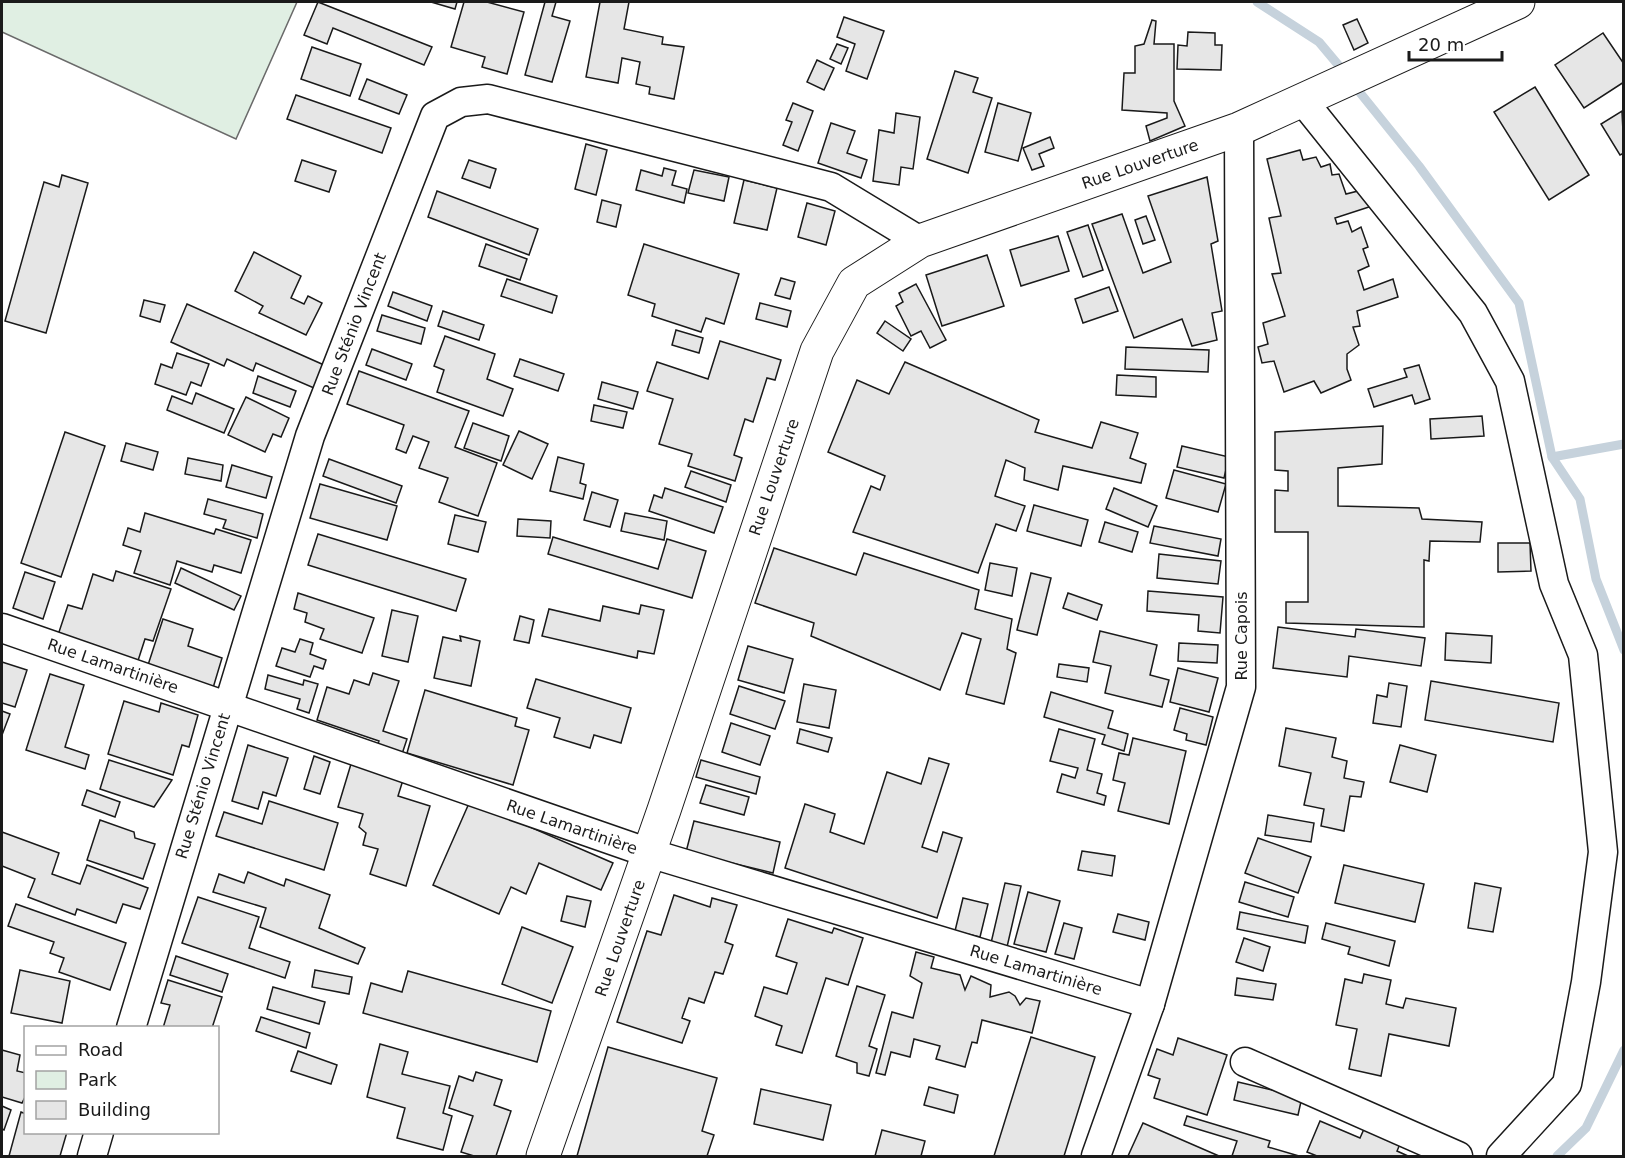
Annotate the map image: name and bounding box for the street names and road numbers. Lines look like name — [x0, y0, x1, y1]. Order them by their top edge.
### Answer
street label: Rue Louverture — [1079, 135, 1201, 193]
street label: Rue Sténio Vincent — [318, 250, 390, 398]
street label: Rue Louverture — [745, 416, 803, 538]
street label: Rue Capois — [1232, 591, 1251, 681]
street label: Rue Lamartinière — [45, 635, 181, 697]
street label: Rue Sténio Vincent — [172, 711, 234, 861]
street label: Rue Lamartinière — [504, 796, 640, 858]
street label: Rue Louverture — [591, 877, 649, 999]
street label: Rue Lamartinière — [968, 941, 1104, 999]

